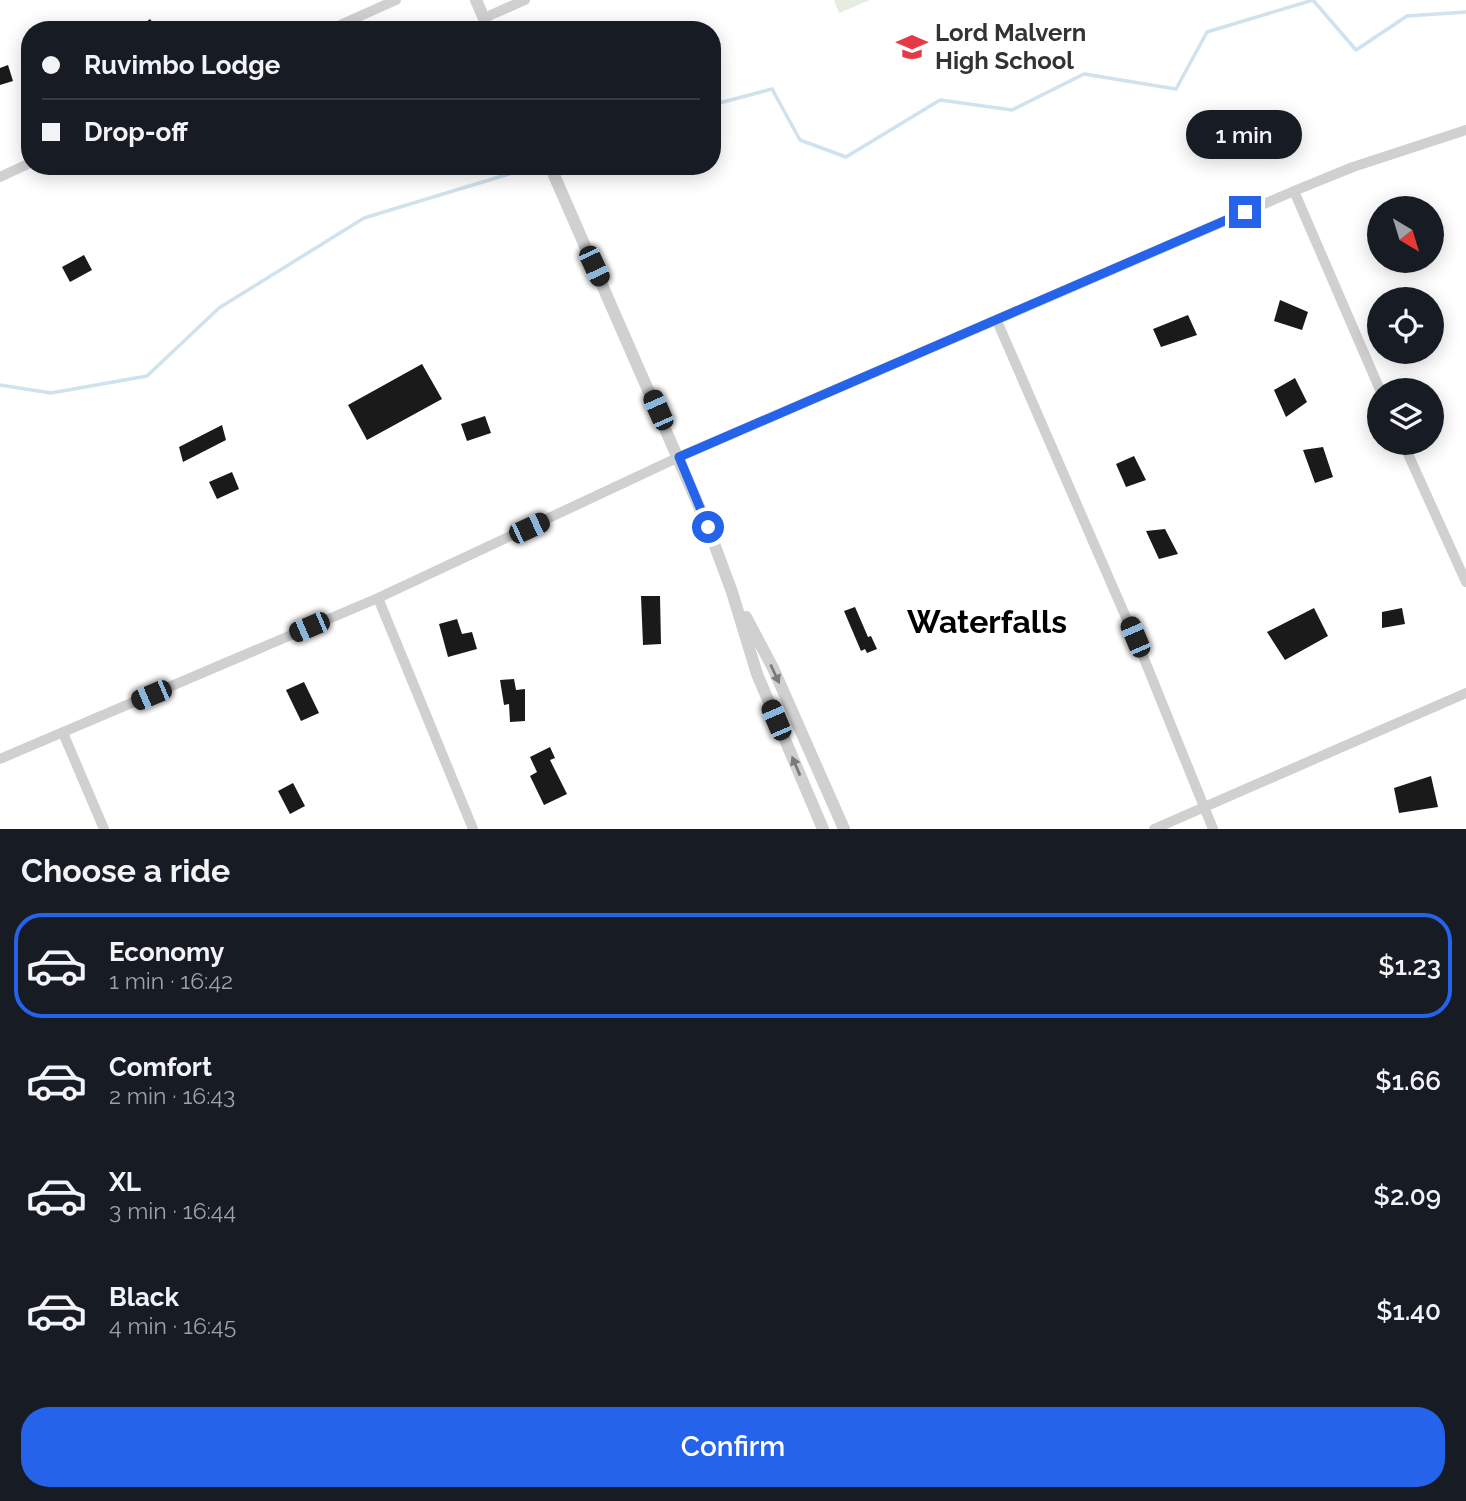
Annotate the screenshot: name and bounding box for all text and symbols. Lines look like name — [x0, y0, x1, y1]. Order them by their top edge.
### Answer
place label: Lord Malvern High School — [935, 18, 1086, 75]
school or university icon: Lord Malvern High School — [895, 30, 929, 64]
text: Ruvimbo Lodge — [84, 50, 280, 80]
callout: 1 min — [1187, 110, 1303, 160]
text: Drop-off — [84, 117, 188, 147]
text: 1 min — [1215, 121, 1273, 148]
route end — [1229, 196, 1261, 228]
north arrow — [1367, 196, 1444, 273]
map controls — [1367, 196, 1444, 455]
car — [576, 243, 613, 289]
button: locate — [1367, 287, 1444, 364]
button: layers — [1367, 378, 1444, 455]
car — [640, 387, 677, 433]
car — [506, 510, 553, 546]
route start — [692, 511, 724, 543]
district label: Waterfalls — [907, 603, 1067, 640]
car — [286, 609, 333, 645]
car — [1118, 614, 1153, 660]
one-way arrow — [770, 664, 781, 684]
car — [128, 677, 175, 713]
car — [759, 697, 794, 743]
one-way arrow — [790, 756, 801, 777]
text: Choose a ride — [21, 852, 230, 889]
icon: car — [25, 934, 88, 997]
text: Economy — [109, 937, 224, 967]
text: $1.23 — [1378, 951, 1441, 981]
text: 1 min · 16:42 — [109, 967, 233, 994]
icon: car — [25, 1049, 88, 1112]
text: Comfort — [109, 1052, 212, 1082]
text: $1.66 — [1375, 1066, 1441, 1096]
text: 2 min · 16:43 — [109, 1082, 235, 1109]
icon: car — [25, 1164, 88, 1227]
text: XL — [109, 1167, 141, 1197]
text: $2.09 — [1374, 1181, 1441, 1211]
text: 3 min · 16:44 — [109, 1197, 236, 1224]
icon: car — [25, 1279, 88, 1342]
text: Black — [109, 1282, 179, 1312]
text: $1.40 — [1376, 1296, 1441, 1326]
text: 4 min · 16:45 — [109, 1312, 236, 1339]
button: Confirm — [21, 1407, 1445, 1487]

